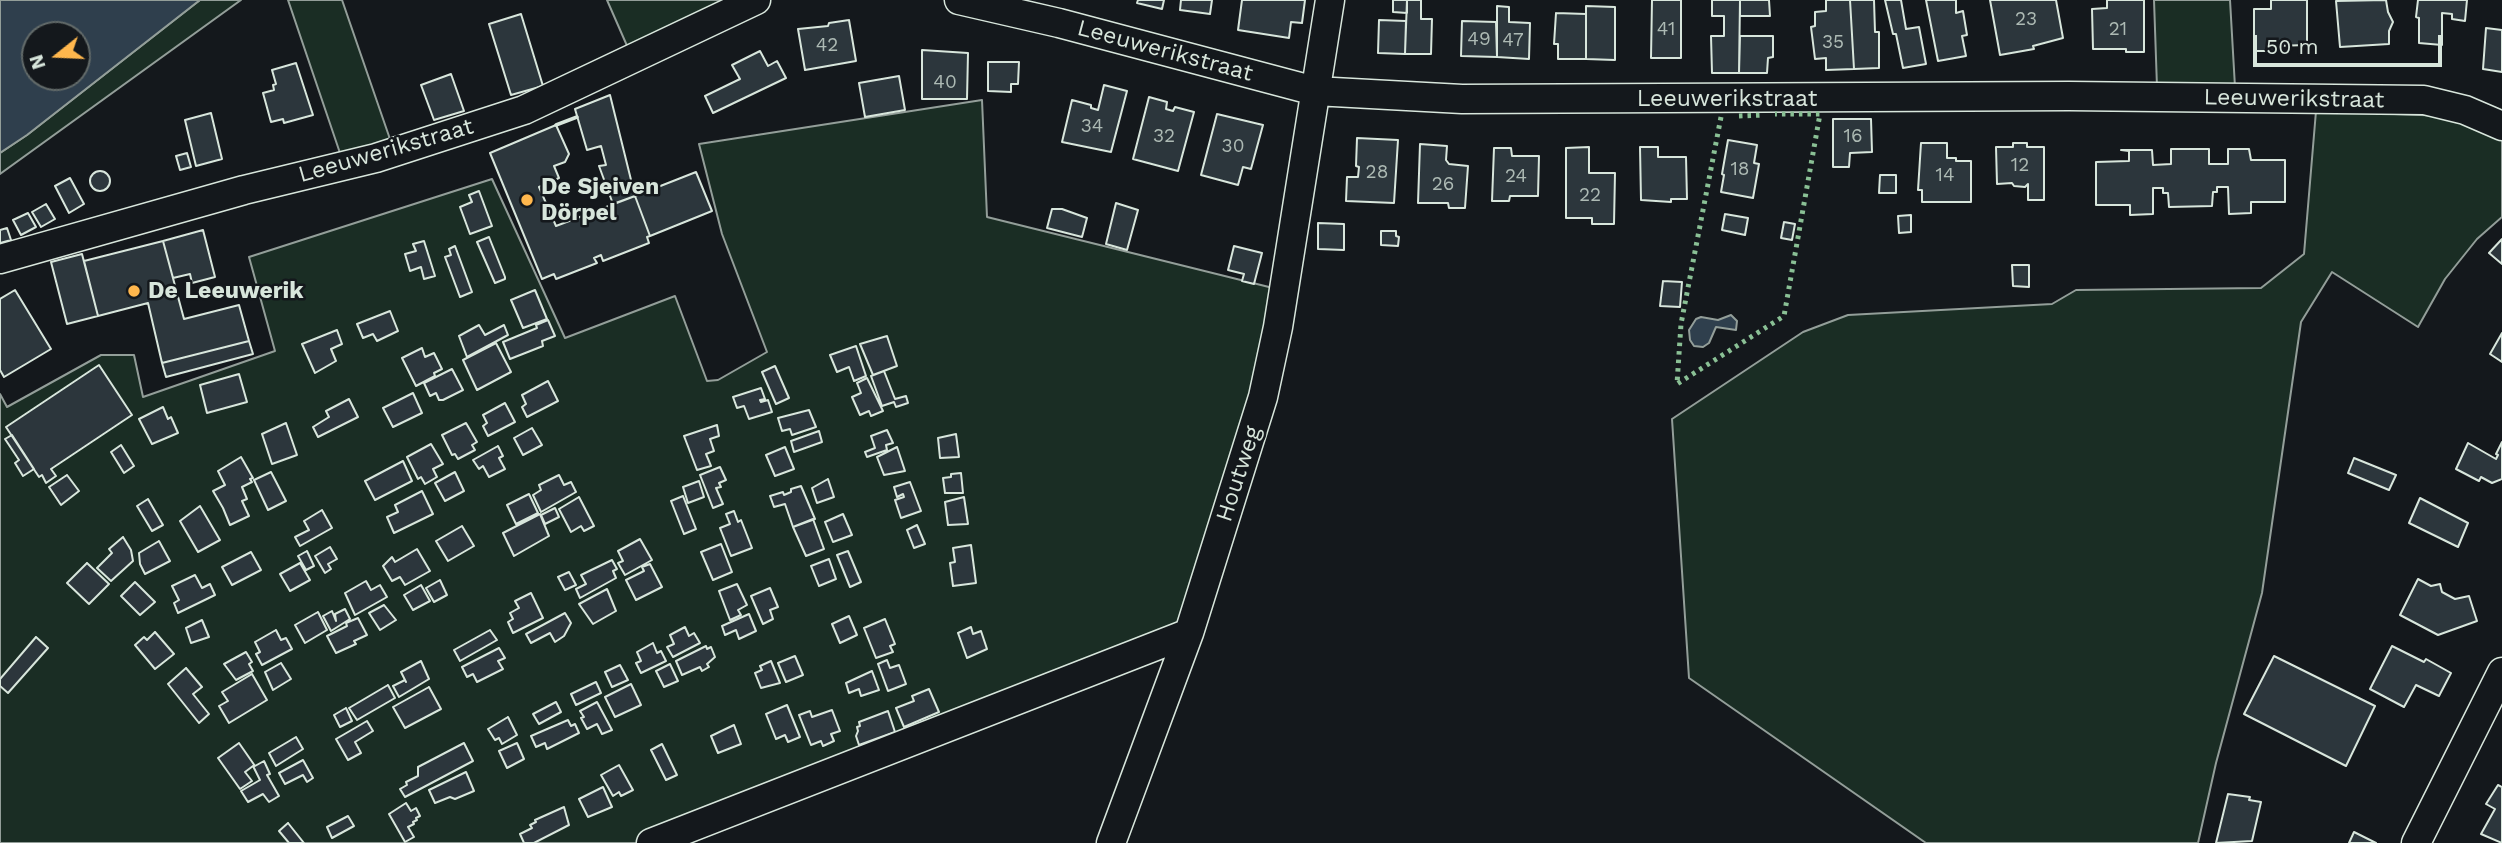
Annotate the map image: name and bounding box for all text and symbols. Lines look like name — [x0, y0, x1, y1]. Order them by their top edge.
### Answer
house number: 23 — [2015, 8, 2037, 30]
street label: Leeuwerikstraat — [1074, 14, 1256, 88]
house number: 41 — [1657, 18, 1675, 40]
house number: 21 — [2109, 18, 2127, 40]
north arrow — [21, 21, 91, 91]
scale bar — [2257, 21, 2446, 65]
house number: 49 — [1467, 28, 1491, 50]
house number: 47 — [1502, 29, 1524, 51]
house number: 35 — [1822, 31, 1844, 53]
house number: 42 — [816, 34, 838, 56]
text: 50 m — [2266, 34, 2318, 59]
text: N — [24, 52, 51, 72]
house number: 40 — [933, 71, 957, 93]
street label: Leeuwerikstraat — [2203, 84, 2385, 114]
street label: Leeuwerikstraat — [1637, 85, 1817, 113]
street label: Leeuwerikstraat — [295, 113, 477, 189]
house number: 34 — [1081, 115, 1103, 137]
house number: 32 — [1153, 125, 1175, 147]
house number: 16 — [1844, 125, 1862, 147]
house number: 30 — [1222, 135, 1244, 157]
house number: 12 — [2011, 154, 2029, 176]
house number: 18 — [1730, 158, 1750, 180]
house number: 28 — [1366, 161, 1388, 183]
house number: 14 — [1935, 164, 1955, 186]
house number: 24 — [1505, 165, 1527, 187]
place label: De Sjeiven Dörpel — [541, 173, 659, 227]
house number: 26 — [1432, 173, 1454, 195]
house number: 22 — [1579, 184, 1601, 206]
marker: De Sjeiven Dörpel — [519, 192, 535, 208]
place label: De Leeuwerik — [148, 277, 304, 305]
marker: De Leeuwerik — [126, 283, 142, 299]
street label: Houtweg — [1211, 423, 1267, 525]

